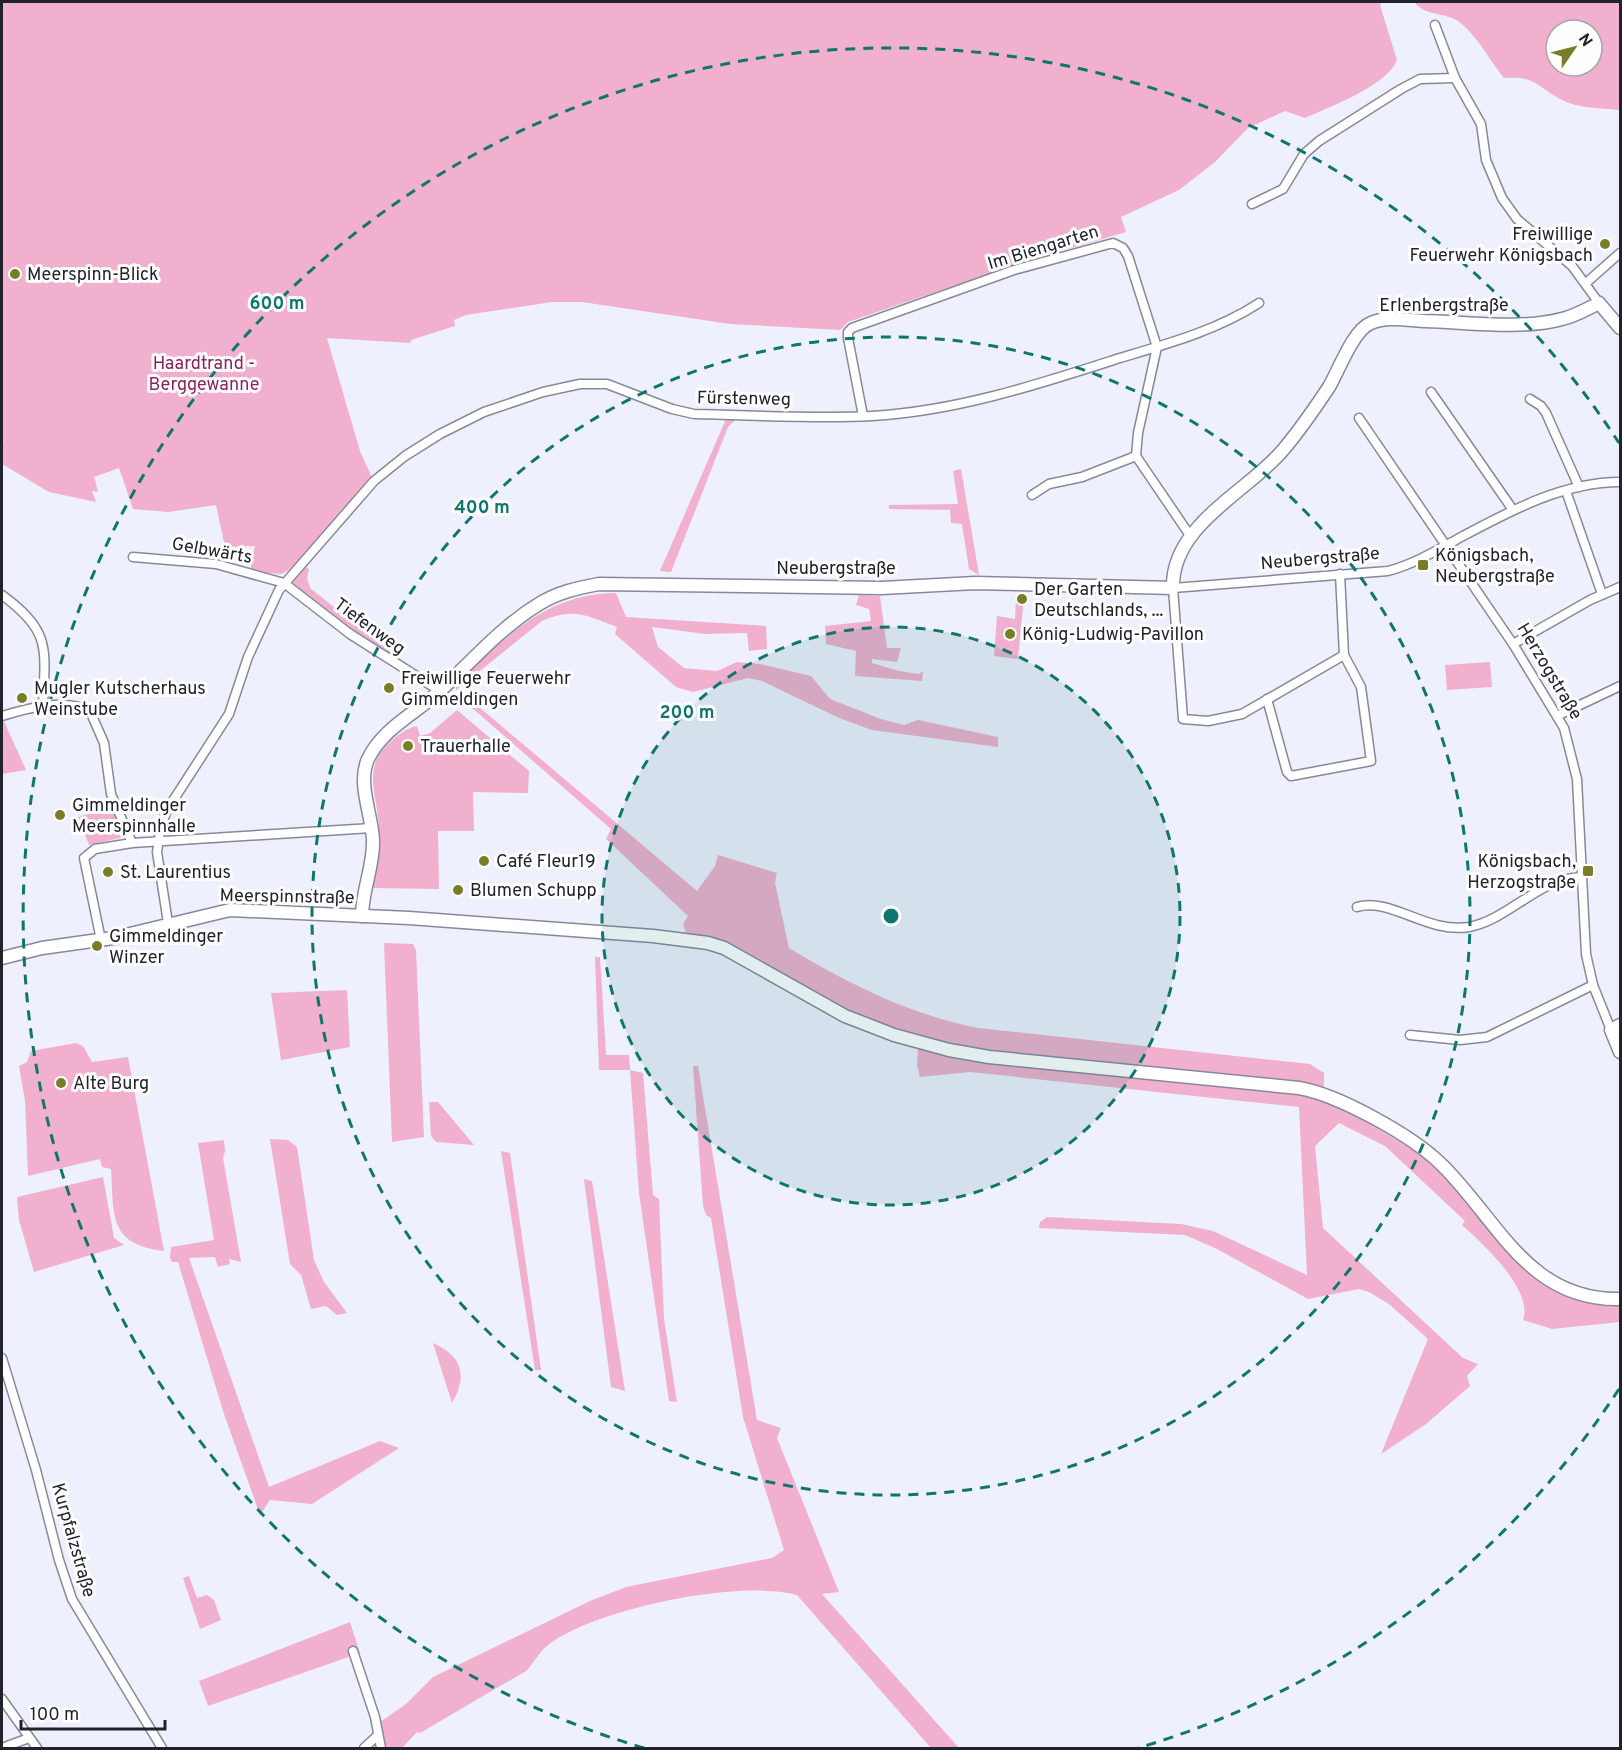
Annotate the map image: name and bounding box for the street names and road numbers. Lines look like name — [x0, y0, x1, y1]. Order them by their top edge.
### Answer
street label: Im Biengarten — [985, 221, 1102, 276]
street label: Erlenbergstraße — [1379, 295, 1509, 318]
street label: Fürstenweg — [697, 387, 791, 412]
street label: Gelbwärts — [170, 533, 254, 570]
street label: Neubergstraße — [1260, 543, 1381, 576]
street label: Neubergstraße — [776, 558, 896, 581]
street label: Tiefenweg — [329, 594, 409, 661]
street label: Herzogstraße — [1511, 619, 1587, 724]
street label: Meerspinnstraße — [219, 885, 355, 910]
street label: Kurpfalzstraße — [45, 1480, 100, 1600]

